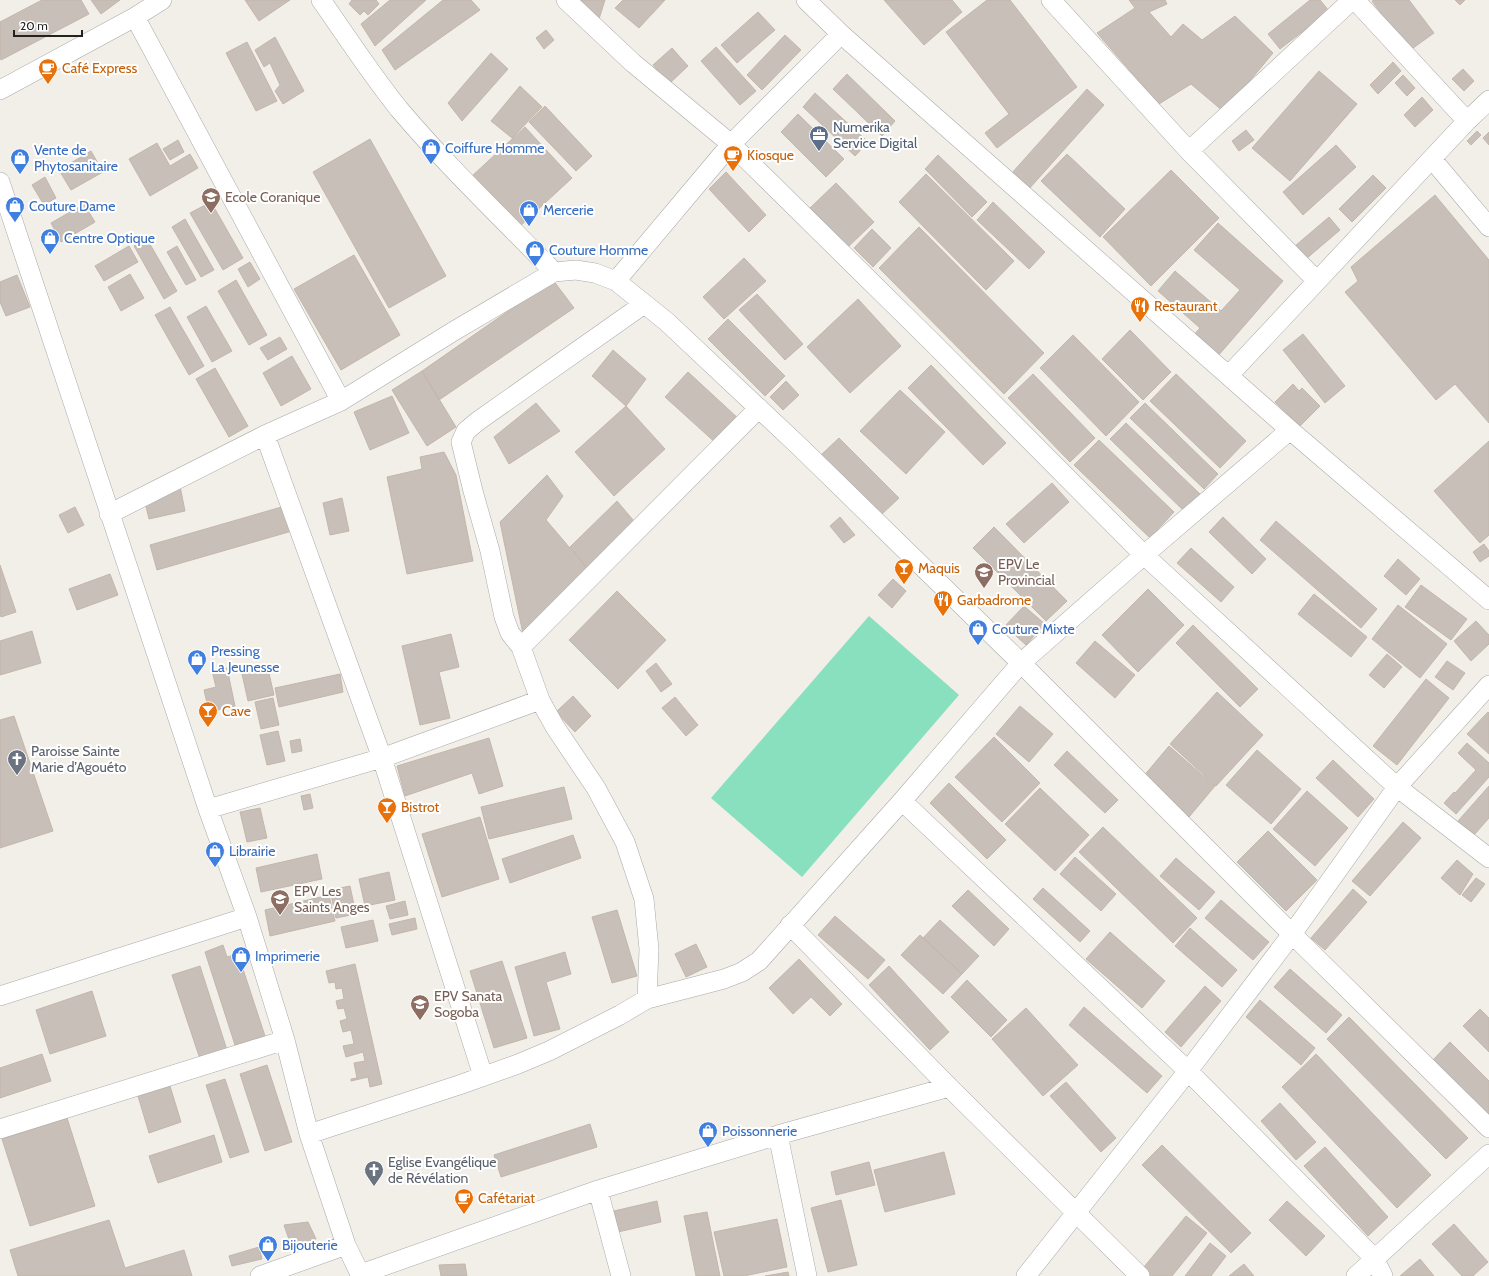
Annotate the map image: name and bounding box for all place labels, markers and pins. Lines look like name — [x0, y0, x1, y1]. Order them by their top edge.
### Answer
cafe icon: Café Express — [37, 57, 59, 85]
place label: Café Express — [62, 59, 137, 77]
place label: Numerika Service Digital — [833, 118, 918, 152]
office icon: Numerika Service Digital — [808, 124, 830, 152]
shop icon: Coiffure Homme — [420, 137, 442, 165]
place label: Coiffure Homme — [445, 139, 544, 157]
place label: Vente de Phytosanitaire — [34, 141, 118, 175]
cafe icon: Kiosque — [722, 144, 744, 172]
place label: Kiosque — [747, 146, 794, 164]
shop icon: Vente de Phytosanitaire — [9, 147, 31, 175]
school or university icon: Ecole Coranique — [200, 186, 222, 214]
place label: Ecole Coranique — [225, 188, 320, 206]
shop icon: Couture Dame — [4, 195, 26, 223]
place label: Couture Dame — [29, 197, 115, 215]
shop icon: Mercerie — [518, 199, 540, 227]
place label: Mercerie — [543, 201, 594, 219]
shop icon: Centre Optique — [39, 227, 61, 255]
place label: Centre Optique — [64, 229, 155, 247]
shop icon: Couture Homme — [524, 239, 546, 267]
place label: Couture Homme — [549, 241, 648, 259]
restaurant icon: Restaurant — [1129, 295, 1151, 323]
place label: Restaurant — [1154, 297, 1218, 315]
place label: EPV Le Provincial — [998, 555, 1055, 589]
bar icon: Maquis — [893, 557, 915, 585]
place label: Maquis — [918, 559, 960, 577]
school or university icon: EPV Le Provincial — [973, 561, 995, 589]
restaurant icon: Garbadrome — [932, 589, 954, 617]
place label: Garbadrome — [957, 591, 1031, 609]
shop icon: Couture Mixte — [967, 618, 989, 646]
place label: Couture Mixte — [992, 620, 1075, 638]
place label: Pressing La Jeunesse — [211, 642, 280, 676]
shop icon: Pressing La Jeunesse — [186, 648, 208, 676]
bar icon: Cave — [197, 700, 219, 728]
place label: Cave — [222, 702, 251, 720]
place label: Paroisse Sainte Marie d’Agouéto — [31, 742, 127, 776]
church icon: Paroisse Sainte Marie d’Agouéto — [6, 748, 28, 776]
bar icon: Bistrot — [376, 796, 398, 824]
place label: Bistrot — [401, 798, 440, 816]
shop icon: Librairie — [204, 840, 226, 868]
place label: Librairie — [229, 842, 275, 860]
place label: EPV Les Saints Anges — [294, 882, 370, 916]
school or university icon: EPV Les Saints Anges — [269, 888, 291, 916]
shop icon: Imprimerie — [230, 945, 252, 973]
place label: Imprimerie — [255, 947, 320, 965]
place label: EPV Sanata Sogoba — [434, 987, 502, 1021]
school or university icon: EPV Sanata Sogoba — [409, 993, 431, 1021]
shop icon: Poissonnerie — [697, 1120, 719, 1148]
place label: Poissonnerie — [722, 1122, 797, 1140]
place label: Eglise Evangélique de Révélation — [388, 1153, 497, 1187]
church icon: Eglise Evangélique de Révélation — [363, 1159, 385, 1187]
cafe icon: Cafétariat — [453, 1187, 475, 1215]
place label: Cafétariat — [478, 1189, 535, 1207]
shop icon: Bijouterie — [257, 1234, 279, 1262]
place label: Bijouterie — [282, 1236, 338, 1254]

